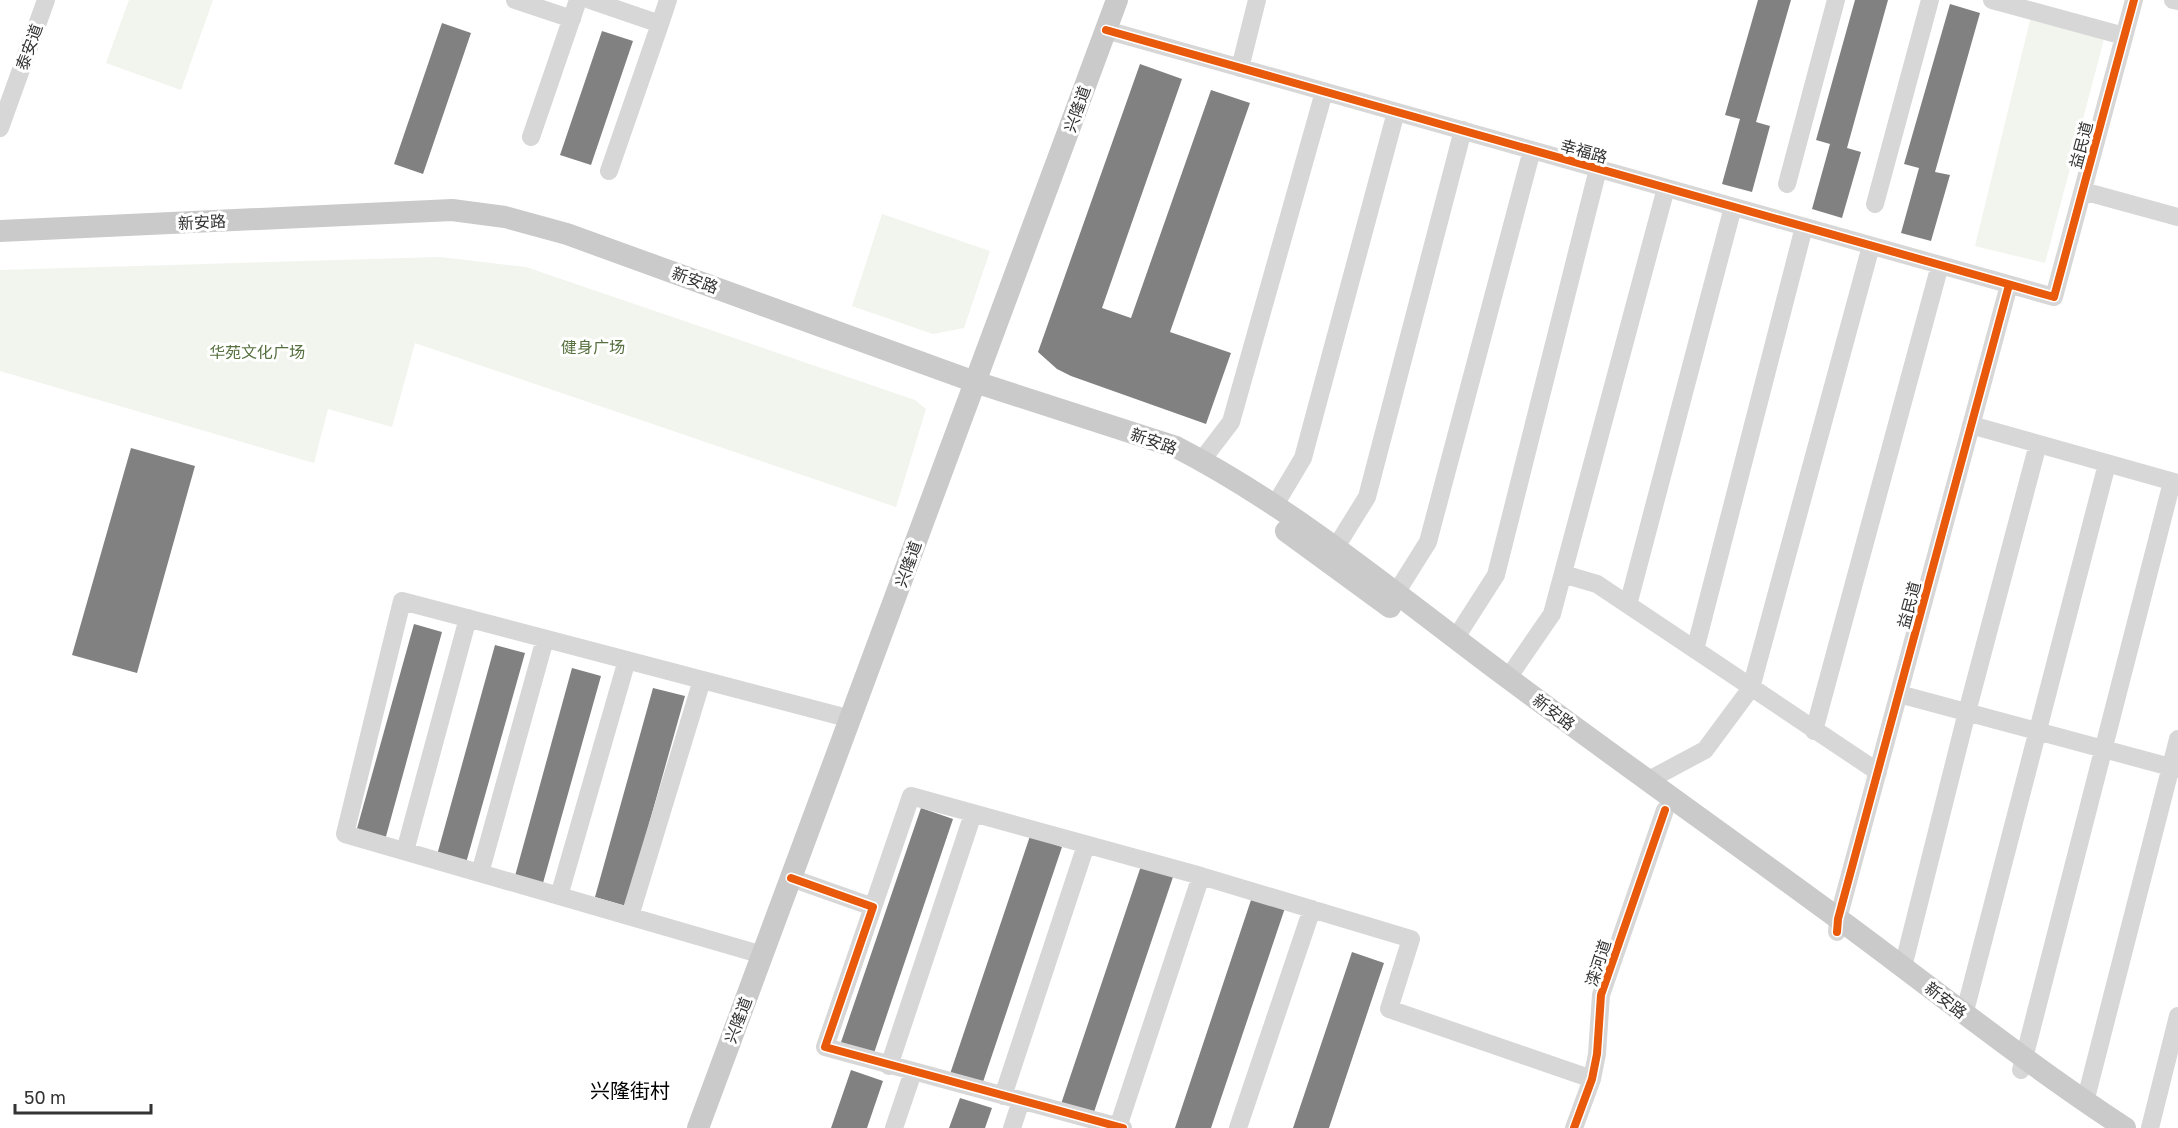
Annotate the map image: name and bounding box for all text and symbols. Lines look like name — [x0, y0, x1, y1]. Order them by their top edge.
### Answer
street label: 泰安道 — [11, 21, 47, 73]
street label: 兴隆道 — [1059, 83, 1095, 135]
street label: 益民道 — [2065, 119, 2097, 171]
street label: 幸福路 — [1558, 135, 1610, 167]
street label: 新安路 — [178, 211, 226, 233]
street label: 新安路 — [669, 262, 721, 298]
park label: 健身广场 — [561, 337, 625, 357]
park label: 华苑文化广场 — [209, 342, 305, 362]
street label: 新安路 — [1128, 424, 1180, 458]
street label: 兴隆道 — [890, 538, 926, 590]
street label: 益民道 — [1893, 579, 1925, 631]
street label: 新安路 — [1529, 690, 1579, 734]
street label: 滦河道 — [1581, 937, 1615, 989]
street label: 新安路 — [1921, 977, 1971, 1023]
street label: 兴隆道 — [720, 994, 756, 1046]
scale bar — [15, 1077, 152, 1115]
district label: 兴隆街村 — [590, 1078, 670, 1102]
text: 50 m — [24, 1086, 66, 1108]

